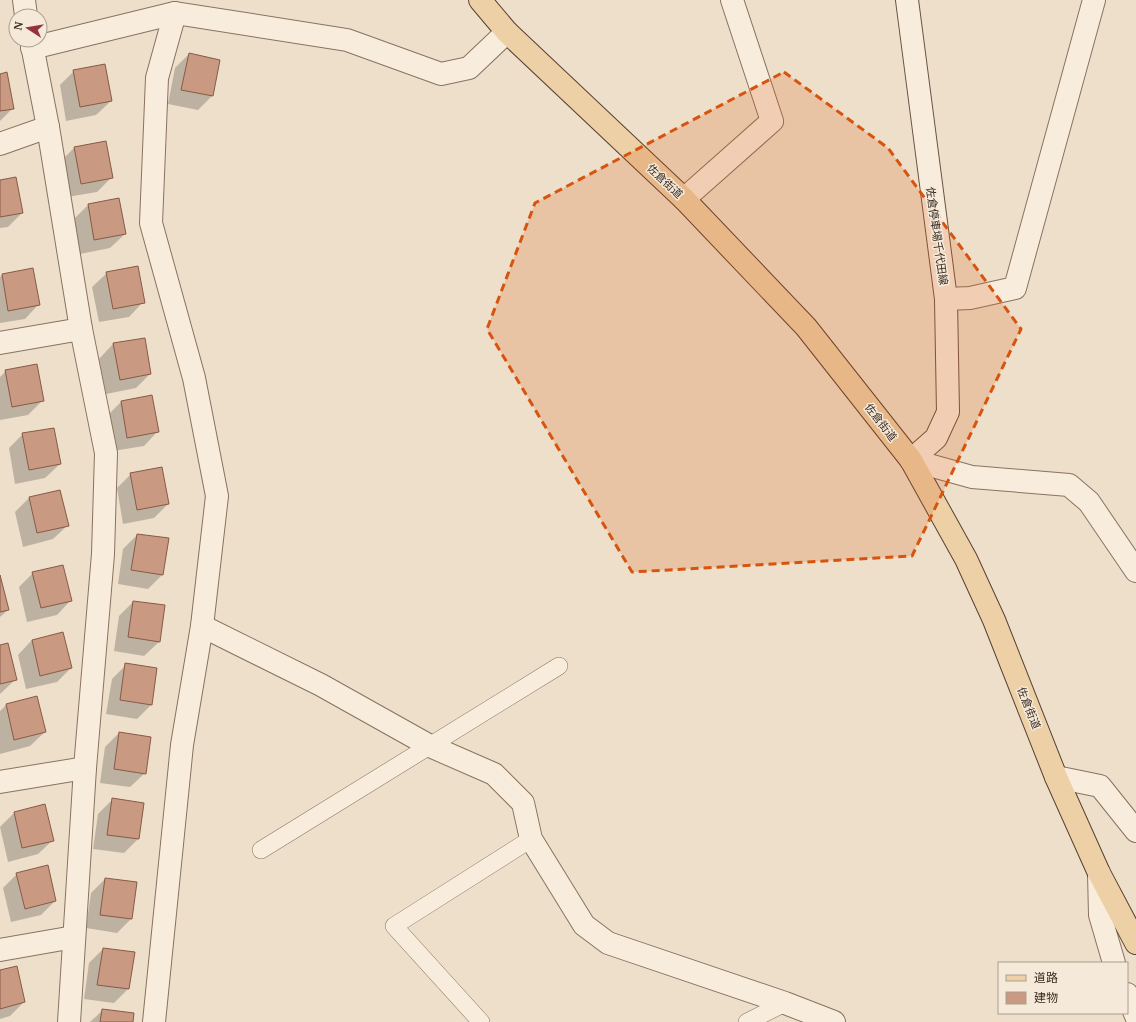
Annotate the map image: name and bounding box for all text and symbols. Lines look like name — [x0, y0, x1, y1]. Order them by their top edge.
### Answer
north arrow — [8, 8, 48, 48]
text: N — [11, 20, 26, 31]
street label: 佐倉街道 — [644, 161, 686, 201]
street label: 佐倉停車場千代田線 — [923, 186, 951, 286]
street label: 佐倉街道 — [862, 400, 900, 444]
street label: 佐倉街道 — [1014, 685, 1044, 731]
legend — [998, 962, 1128, 1014]
text: 道路 — [1034, 970, 1058, 985]
text: 建物 — [1034, 990, 1058, 1005]

